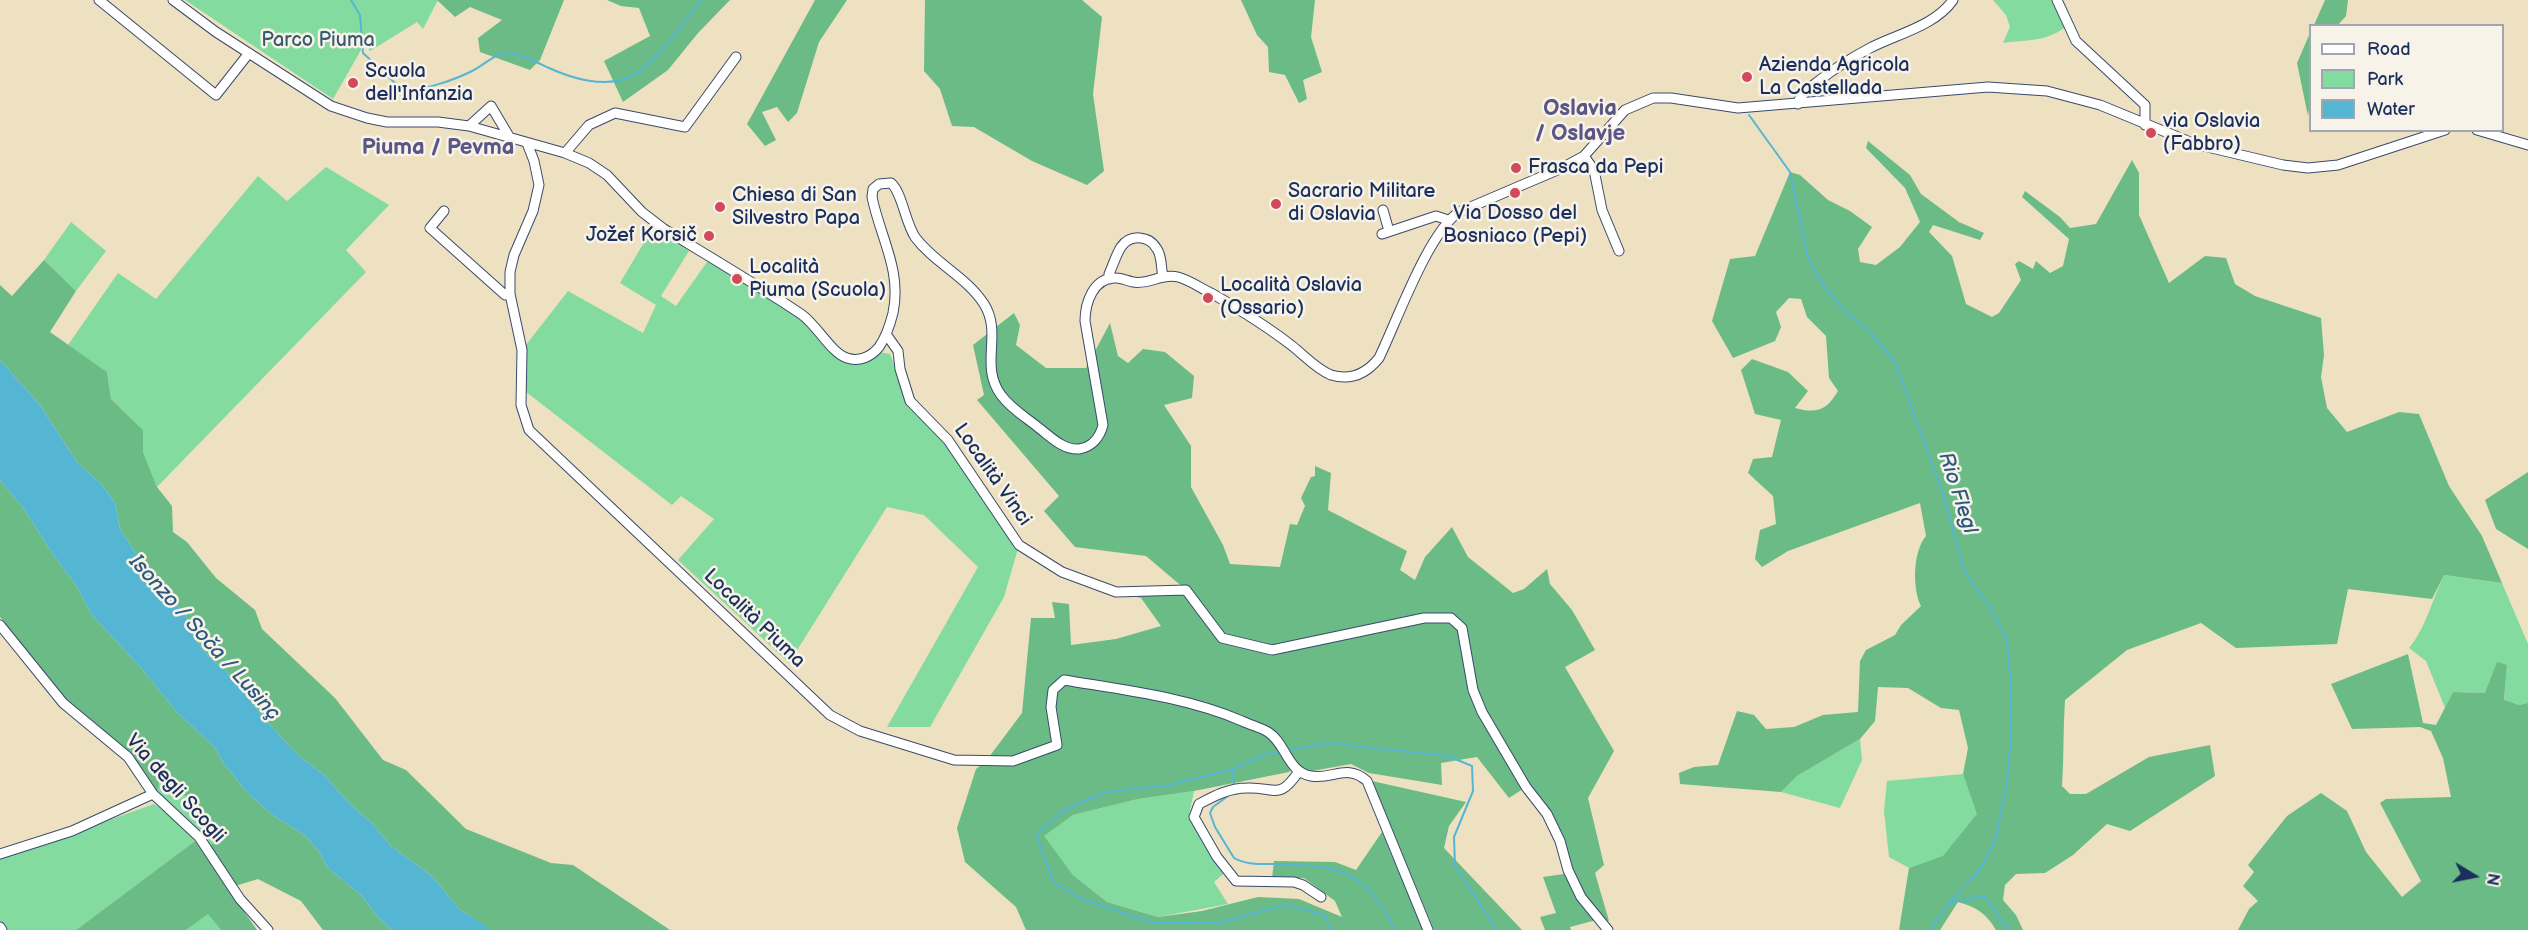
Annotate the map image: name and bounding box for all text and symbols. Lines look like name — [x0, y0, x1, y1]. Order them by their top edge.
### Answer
legend — [2309, 24, 2504, 132]
park label: Parco Piuma — [261, 29, 375, 53]
text: Road — [2367, 39, 2411, 60]
place label: Azienda Agricola La Castellada — [1759, 54, 1910, 101]
place label: Scuola dell'Infanzia — [365, 60, 473, 107]
text: Park — [2367, 69, 2403, 90]
marker: Azienda Agricola La Castellada — [1740, 70, 1754, 84]
marker: Scuola dell'Infanzia — [346, 76, 360, 90]
district label: Oslavia / Oslavje — [1535, 96, 1625, 148]
text: Water — [2367, 99, 2415, 120]
place label: via Oslavia (Fabbro) — [2163, 110, 2260, 157]
marker: via Oslavia (Fabbro) — [2144, 126, 2158, 140]
district label: Piuma / Pevma — [362, 135, 514, 161]
place label: Frasca da Pepi — [1528, 156, 1663, 180]
marker: Frasca da Pepi — [1509, 161, 1523, 175]
place label: Sacrario Militare di Oslavia — [1288, 180, 1435, 227]
place label: Chiesa di San Silvestro Papa — [732, 184, 860, 231]
marker: Via Dosso del Bosniaco (Pepi) — [1508, 186, 1522, 200]
marker: Sacrario Militare di Oslavia — [1269, 197, 1283, 211]
marker: Chiesa di San Silvestro Papa — [713, 200, 727, 214]
place label: Via Dosso del Bosniaco (Pepi) — [1443, 202, 1587, 249]
place label: Jožef Korsič — [586, 224, 697, 248]
marker: Jožef Korsič — [702, 229, 716, 243]
place label: Località Piuma (Scuola) — [749, 256, 886, 303]
marker: Località Piuma (Scuola) — [730, 272, 744, 286]
place label: Località Oslavia (Ossario) — [1220, 274, 1362, 321]
marker: Località Oslavia (Ossario) — [1201, 291, 1215, 305]
street label: Località Vinci — [948, 419, 1036, 531]
water label: Rio Flegl — [1932, 449, 1982, 537]
water label: Isonzo / Soča / Lusinç — [123, 550, 285, 726]
street label: Località Piuma — [698, 565, 810, 673]
street label: Via degli Scogli — [120, 730, 230, 848]
north arrow — [2444, 846, 2504, 906]
text: N — [2482, 872, 2503, 887]

